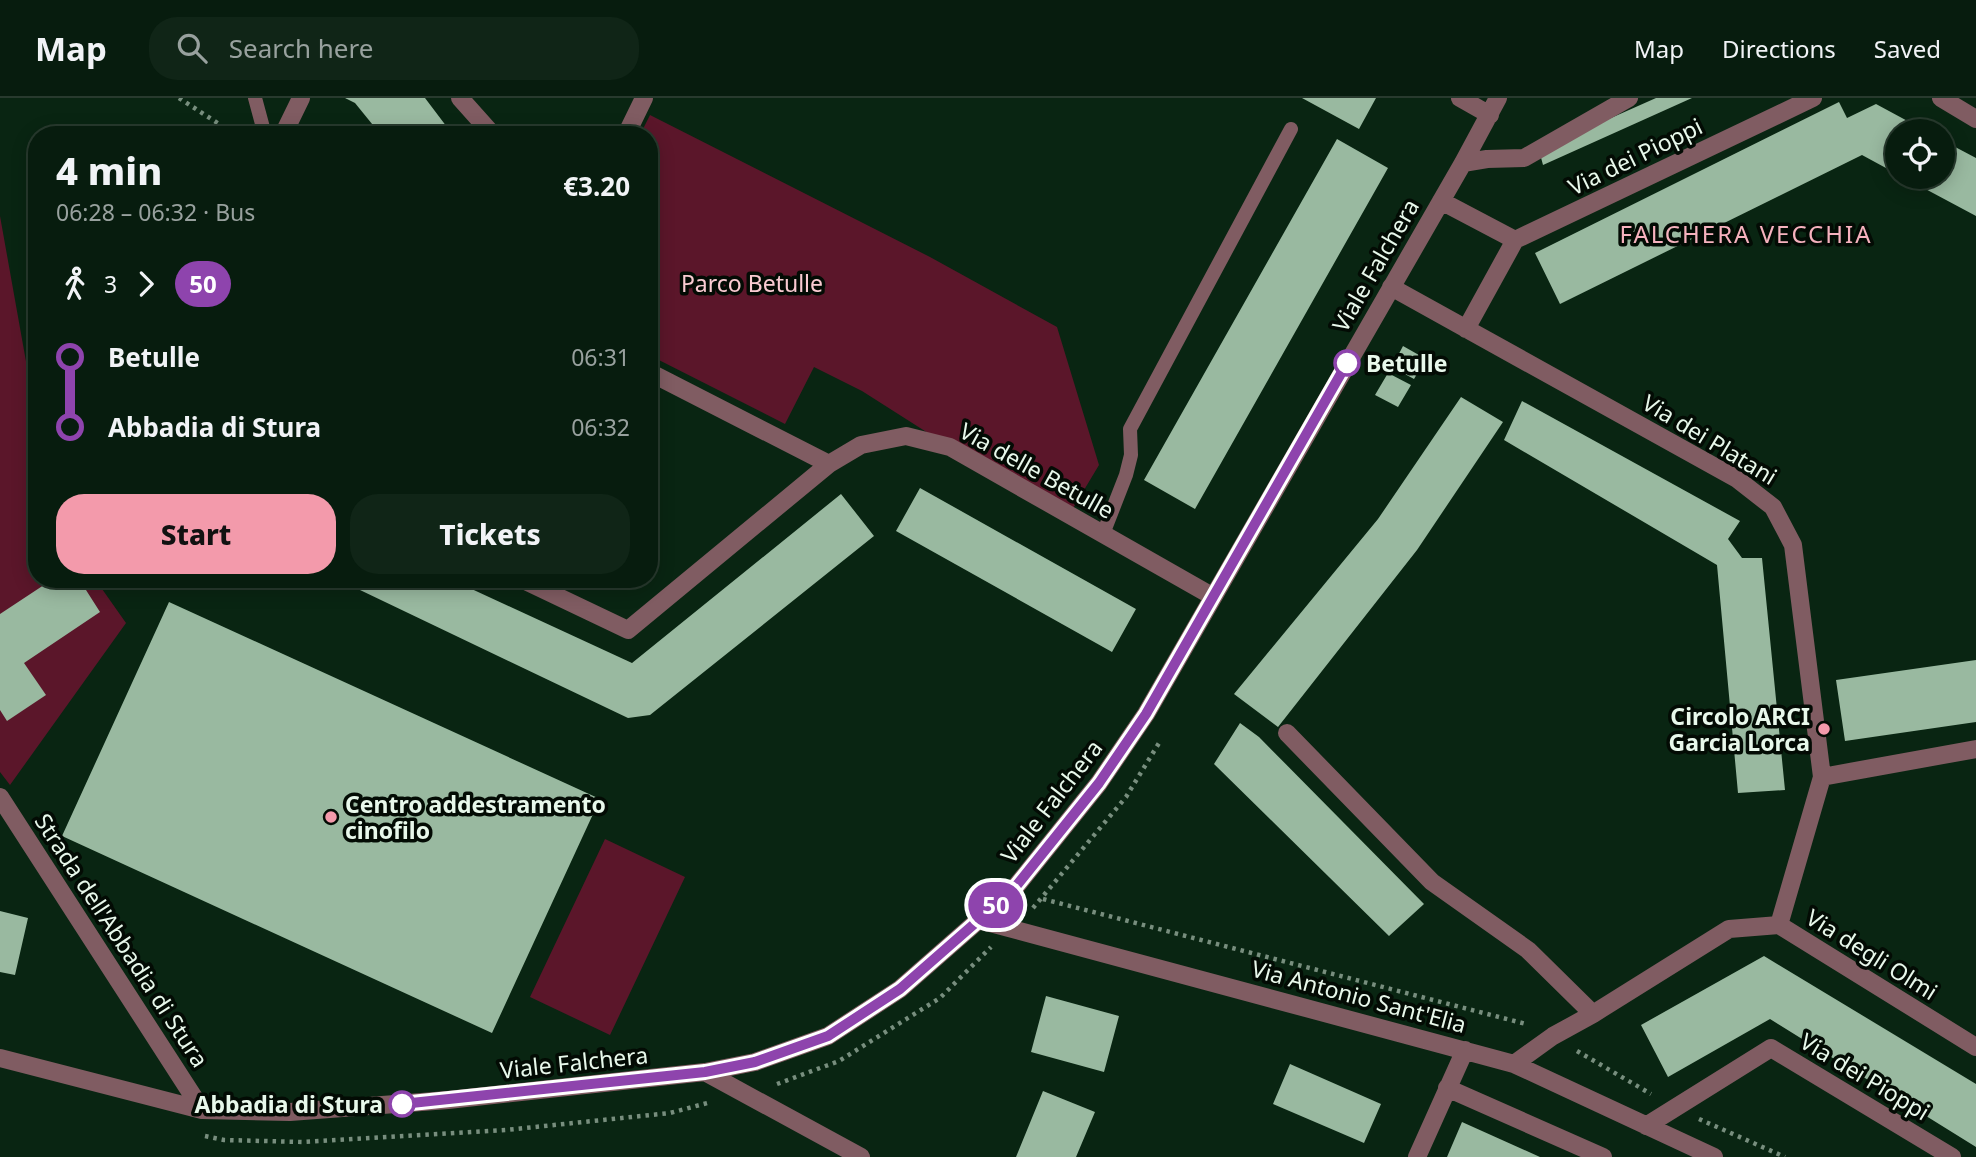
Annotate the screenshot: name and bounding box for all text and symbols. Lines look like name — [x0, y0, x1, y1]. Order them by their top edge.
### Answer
search box — [149, 17, 639, 80]
text: Map — [35, 26, 107, 71]
icon: search — [173, 29, 211, 67]
text: Search here — [229, 30, 373, 66]
text: Map — [1634, 32, 1684, 65]
text: Directions — [1722, 32, 1836, 65]
text: Saved — [1874, 32, 1941, 65]
street label: Via dei Pioppi — [1563, 110, 1707, 202]
map controls — [1885, 119, 1955, 189]
button: locate — [1885, 119, 1955, 189]
text: 4 min — [56, 144, 162, 196]
text: €3.20 — [563, 168, 630, 204]
street label: Viale Falchera — [1324, 193, 1426, 337]
text: 06:28 – 06:32 · Bus — [56, 196, 255, 228]
district label: FALCHERA VECCHIA — [1619, 217, 1873, 250]
icon: walk — [56, 265, 94, 303]
icon: forward — [127, 265, 165, 303]
text: 50 — [189, 267, 217, 300]
park label: Parco Betulle — [681, 267, 823, 299]
text: 3 — [104, 268, 117, 300]
text: Betulle — [108, 339, 200, 375]
text: 06:31 — [571, 341, 630, 373]
place label: Betulle — [1366, 347, 1447, 379]
marker: Betulle — [1334, 350, 1360, 376]
street label: Via dei Platani — [1637, 386, 1783, 492]
text: Abbadia di Stura — [108, 409, 321, 445]
text: 06:32 — [571, 411, 630, 443]
street label: Via delle Betulle — [954, 414, 1120, 526]
button: Start — [56, 494, 336, 574]
button: Tickets — [350, 494, 630, 574]
place label: Circolo ARCI Garcia Lorca — [1669, 700, 1810, 758]
marker: Circolo ARCI Garcia Lorca — [1816, 721, 1832, 737]
street label: Viale Falchera — [993, 733, 1109, 869]
place label: Centro addestramento cinofilo — [345, 788, 606, 846]
street label: Strada dell'Abbadia di Stura — [28, 807, 216, 1073]
marker: Centro addestramento cinofilo — [323, 809, 339, 825]
line badge: 50 — [964, 882, 1028, 928]
text: 50 — [982, 888, 1010, 921]
street label: Via degli Olmi — [1800, 901, 1944, 1007]
street label: Via Antonio Sant'Elia — [1248, 952, 1470, 1040]
street label: Via dei Pioppi — [1794, 1025, 1936, 1127]
street label: Viale Falchera — [498, 1038, 650, 1086]
place label: Abbadia di Stura — [194, 1088, 383, 1120]
marker: Abbadia di Stura — [389, 1091, 415, 1117]

